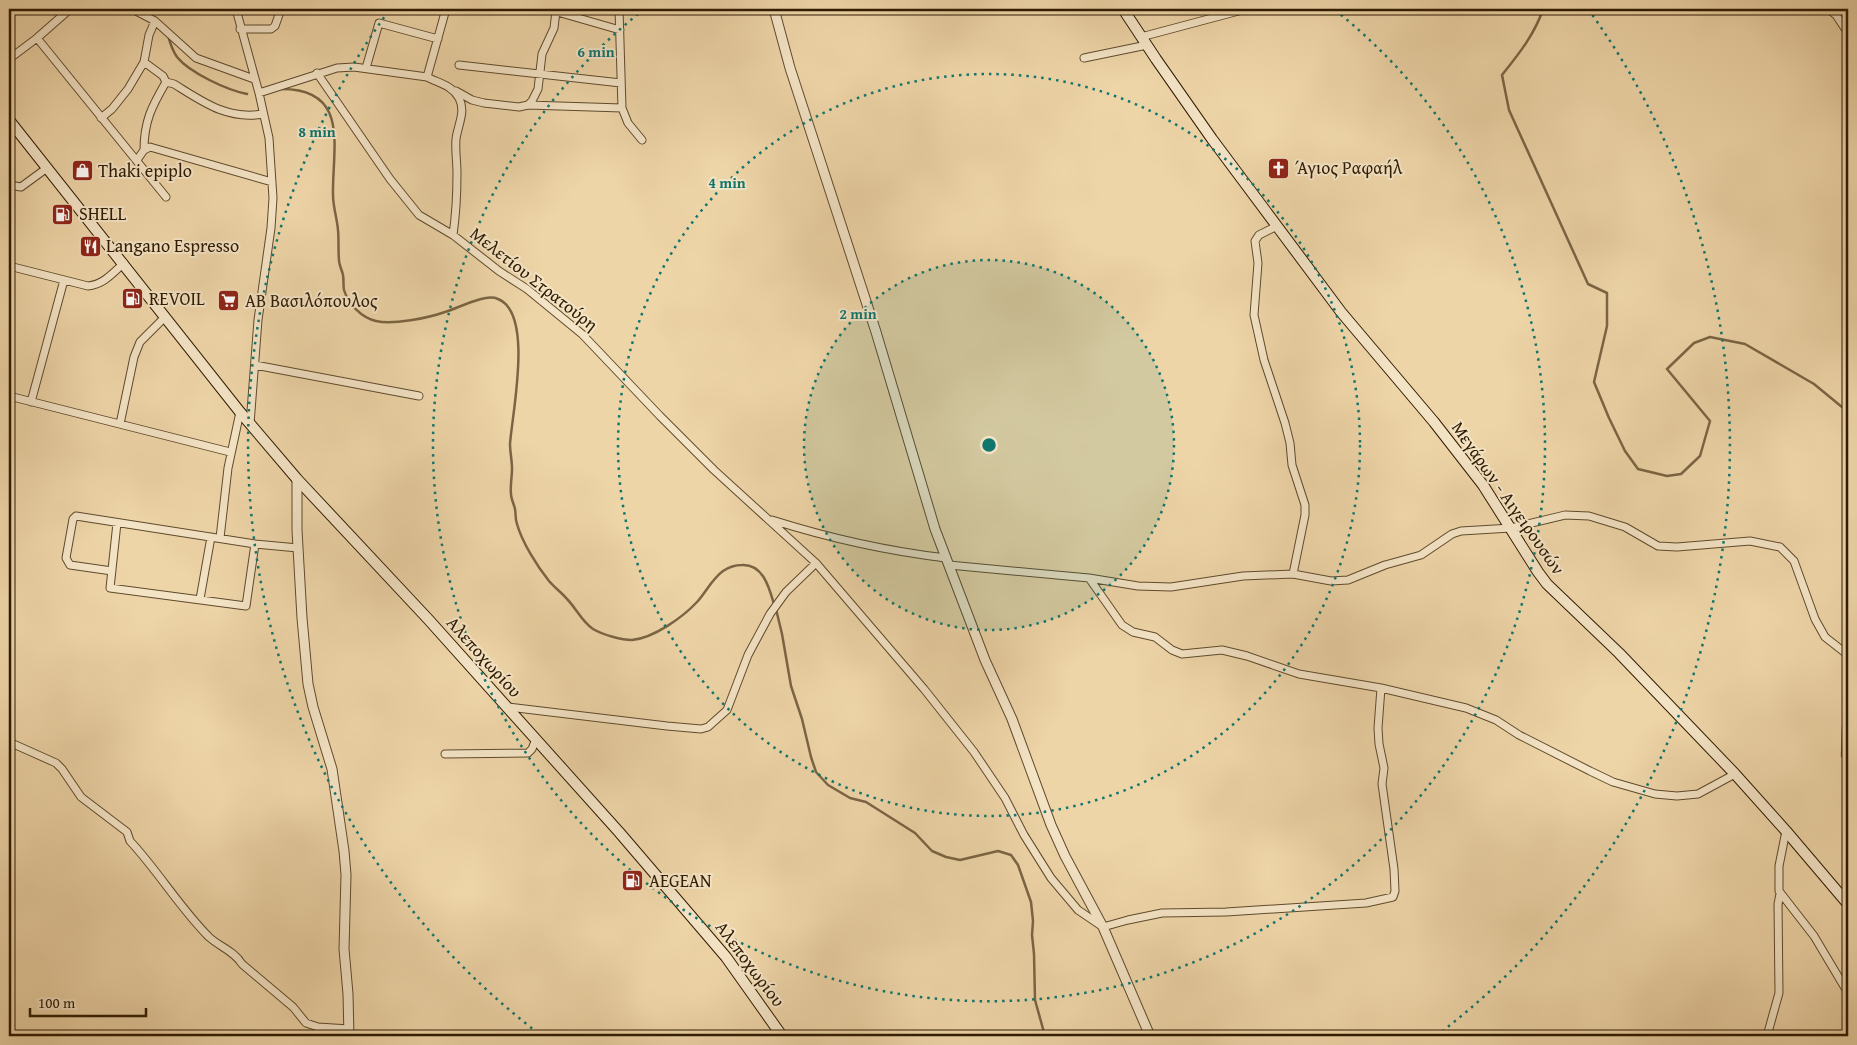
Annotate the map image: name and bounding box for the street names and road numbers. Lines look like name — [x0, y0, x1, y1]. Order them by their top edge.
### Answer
street label: Μελετίου Στρατούρη — [465, 220, 604, 337]
street label: Μεγάρων - Αιγειρουσών — [1445, 415, 1572, 580]
street label: Αλεποχωρίου — [440, 610, 528, 703]
street label: Αλεποχωρίου — [709, 915, 792, 1012]

